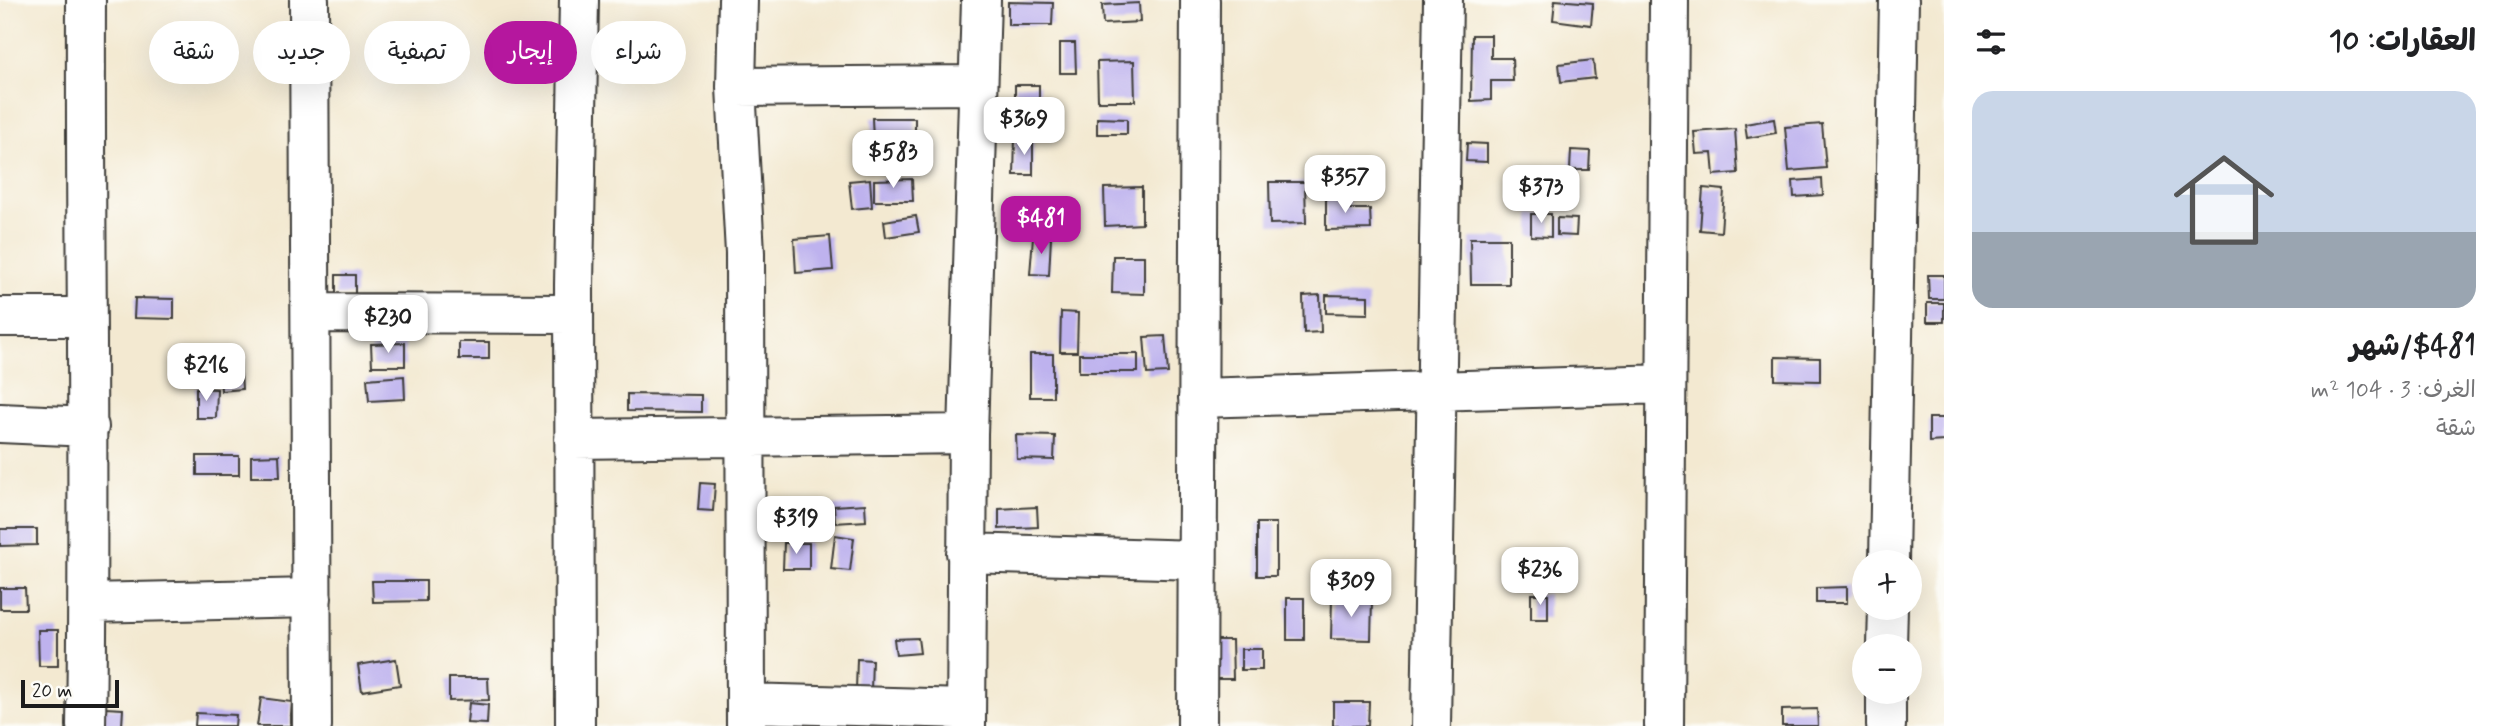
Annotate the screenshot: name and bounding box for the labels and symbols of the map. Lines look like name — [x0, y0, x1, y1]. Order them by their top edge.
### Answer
pin: $369 — [983, 97, 1065, 157]
pin: $583 — [852, 130, 934, 190]
pin: $357 — [1304, 156, 1386, 215]
pin: $373 — [1500, 166, 1582, 225]
pin: $481 — [1000, 196, 1082, 256]
pin: $230 — [347, 296, 429, 355]
pin: $216 — [165, 344, 247, 403]
pin: $319 — [755, 496, 837, 556]
pin: $236 — [1499, 548, 1581, 607]
pin: $309 — [1310, 560, 1392, 619]
scale bar — [21, 677, 119, 709]

